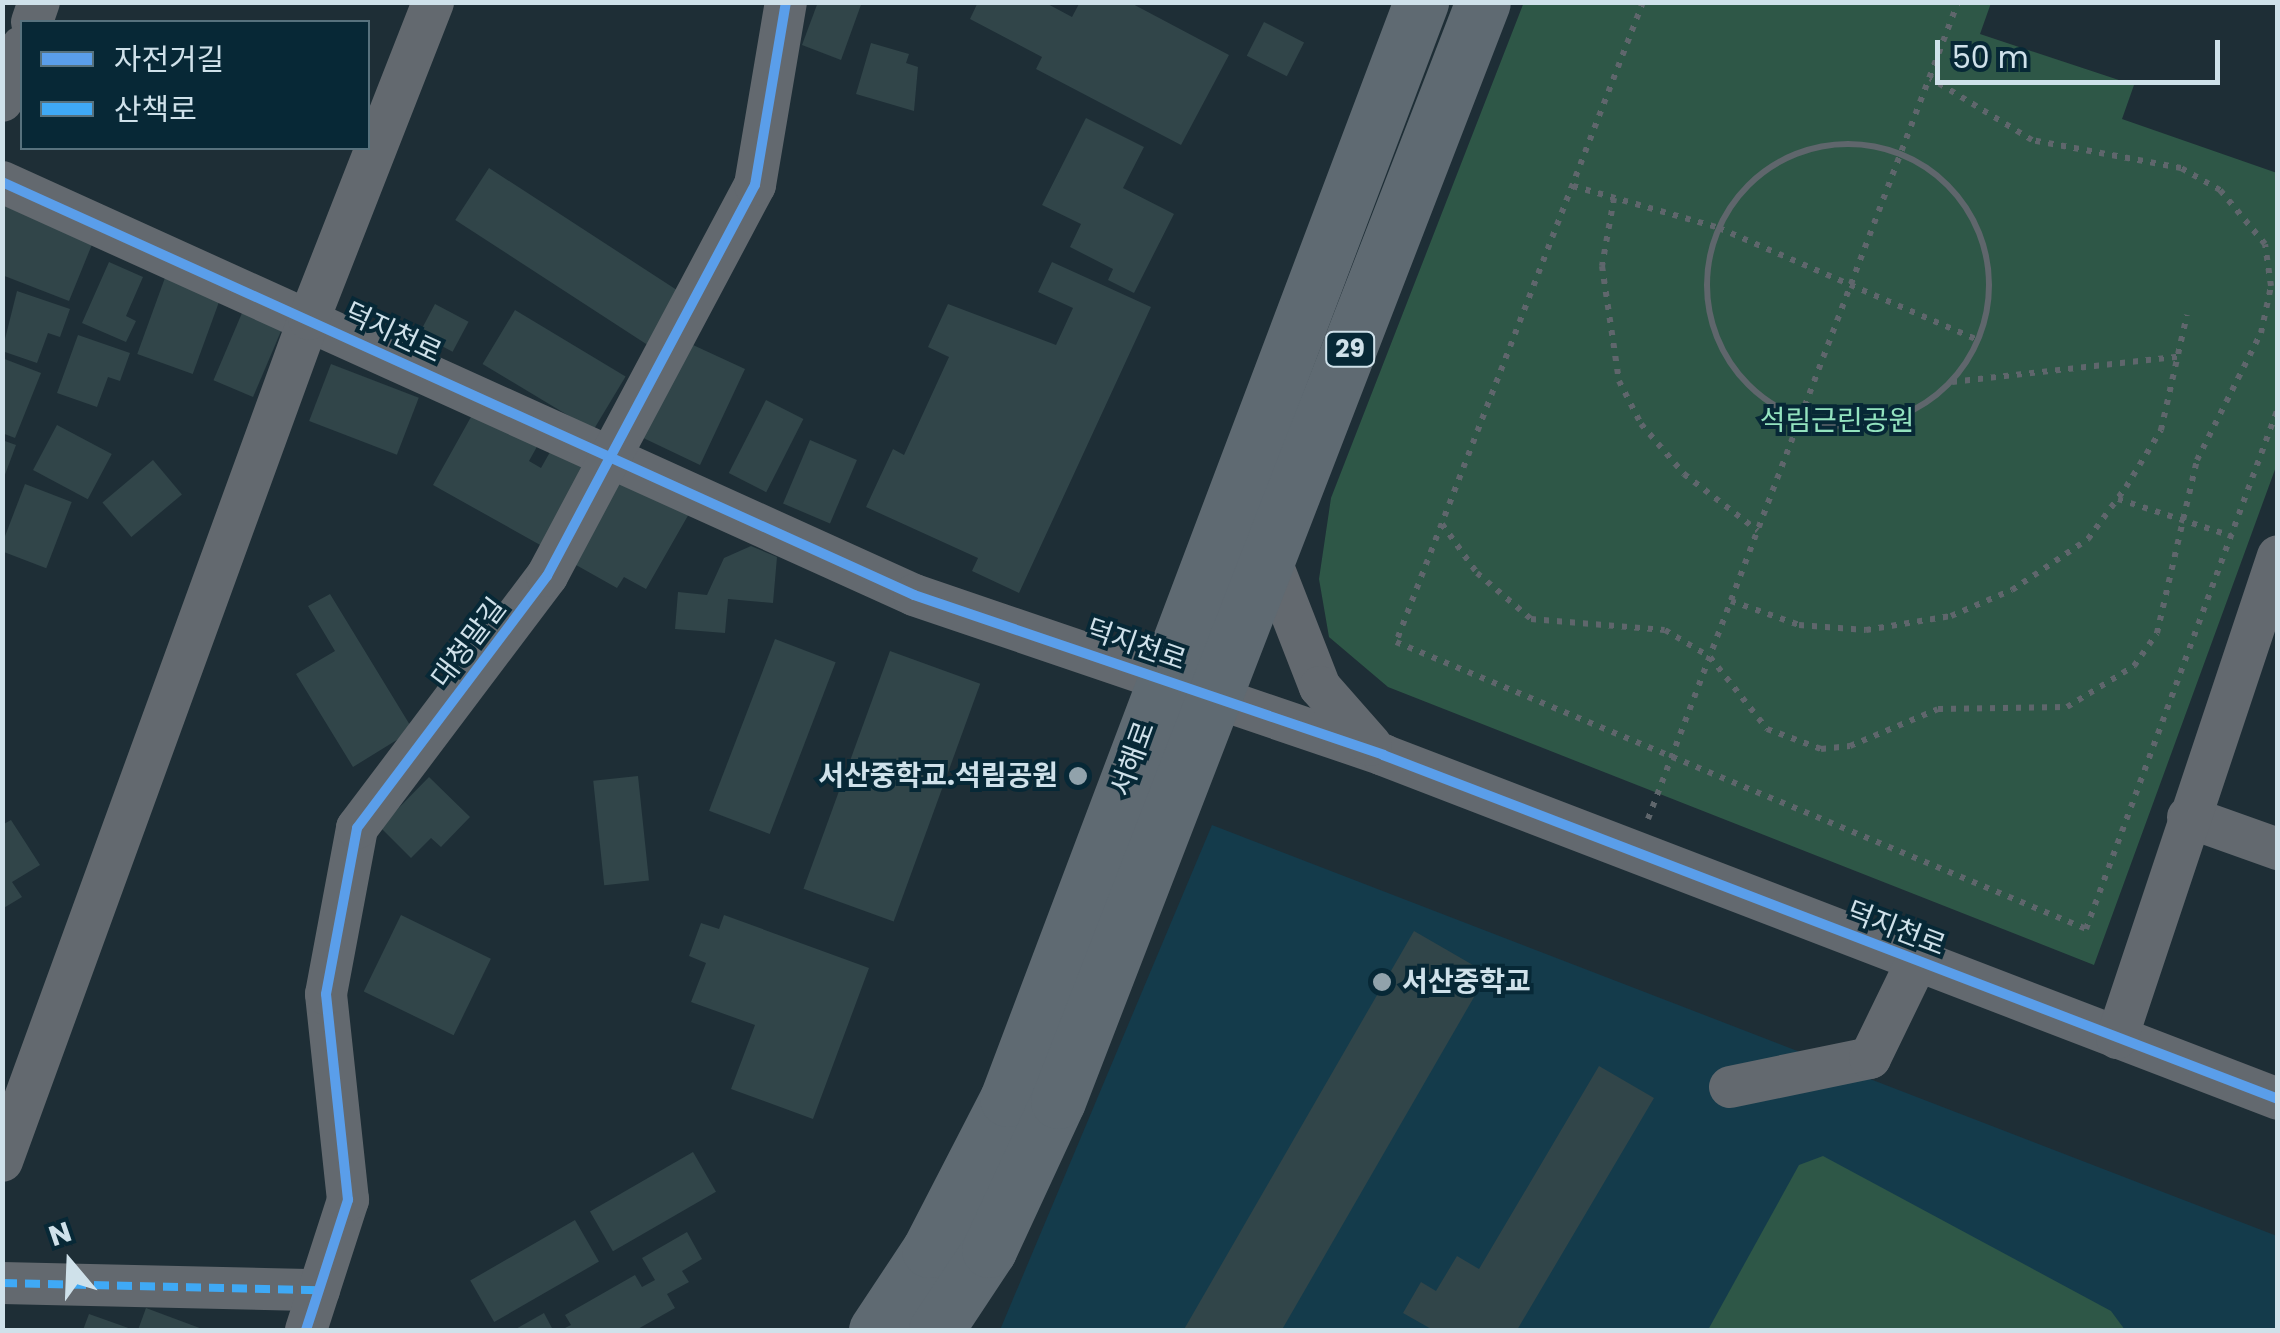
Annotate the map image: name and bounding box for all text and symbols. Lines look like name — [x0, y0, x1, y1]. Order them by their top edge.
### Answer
legend — [20, 20, 370, 150]
scale bar — [1940, 20, 2225, 82]
text: 50 m — [1952, 36, 2029, 79]
text: 자전거길 — [114, 38, 224, 81]
text: 산책로 — [114, 88, 197, 131]
street label: 덕지천로 — [339, 296, 447, 370]
road number: 29 — [1325, 329, 1375, 369]
park label: 석림근린공원 — [1760, 404, 1914, 438]
street label: 대청말길 — [425, 592, 513, 694]
street label: 덕지천로 — [1082, 612, 1190, 678]
street label: 서해로 — [1104, 717, 1162, 801]
place label: 서산중학교.석림공원 — [818, 759, 1058, 793]
marker: 서산중학교.석림공원 — [1067, 765, 1089, 787]
street label: 덕지천로 — [1842, 895, 1950, 963]
place label: 서산중학교 — [1402, 965, 1531, 999]
marker: 서산중학교 — [1371, 971, 1393, 993]
text: N — [44, 1212, 76, 1256]
north arrow — [20, 1213, 120, 1313]

